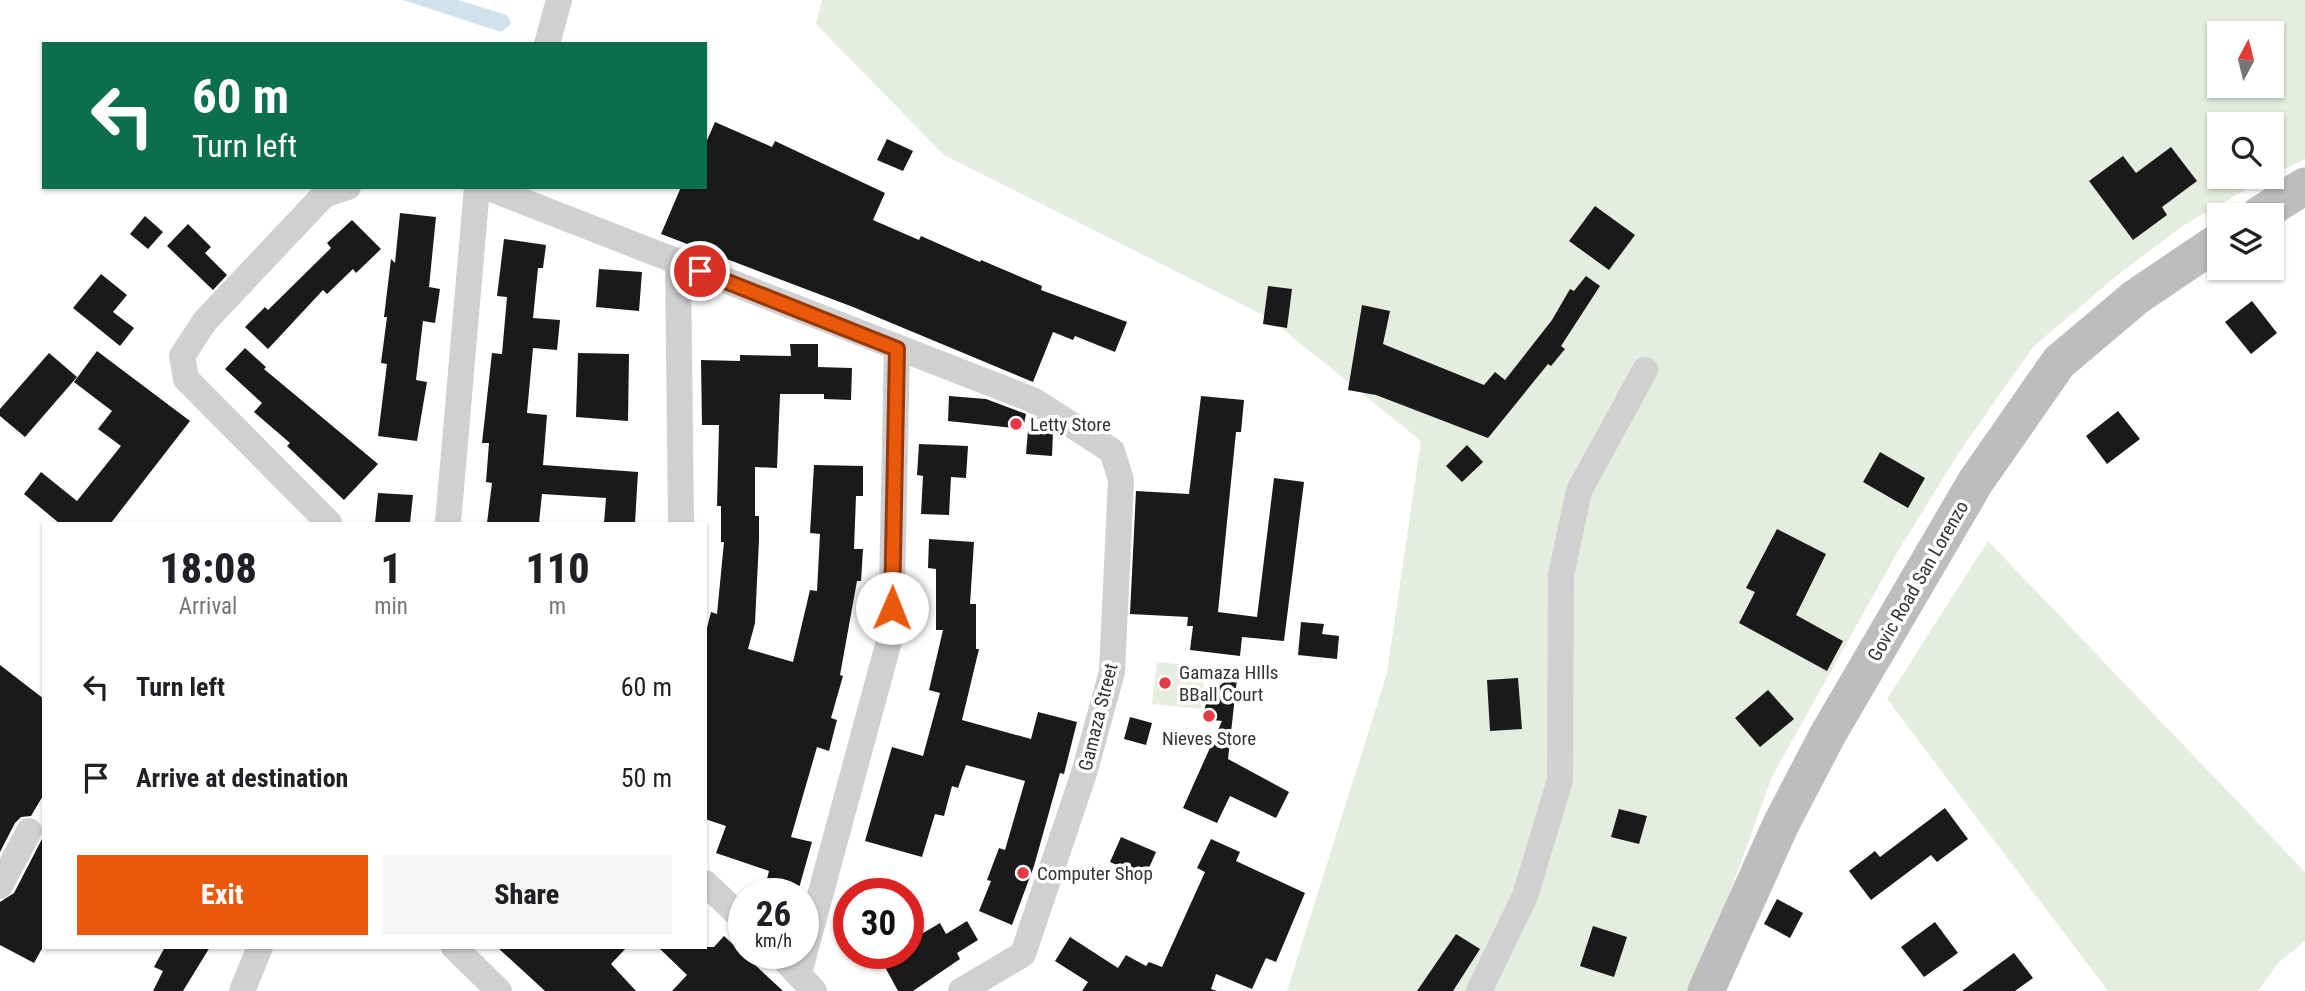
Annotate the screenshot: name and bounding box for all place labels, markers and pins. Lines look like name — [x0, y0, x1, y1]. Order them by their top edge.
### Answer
pin — [670, 241, 730, 301]
place label: Letty Store — [1030, 413, 1111, 436]
marker: Letty Store — [1008, 416, 1024, 432]
place label: Gamaza HIlls BBall Court — [1179, 661, 1278, 706]
marker: Gamaza HIlls BBall Court — [1157, 675, 1173, 691]
marker: Nieves Store — [1201, 708, 1217, 724]
place label: Nieves Store — [1162, 727, 1256, 750]
place label: Computer Shop — [1037, 862, 1153, 885]
marker: Computer Shop — [1015, 865, 1031, 881]

